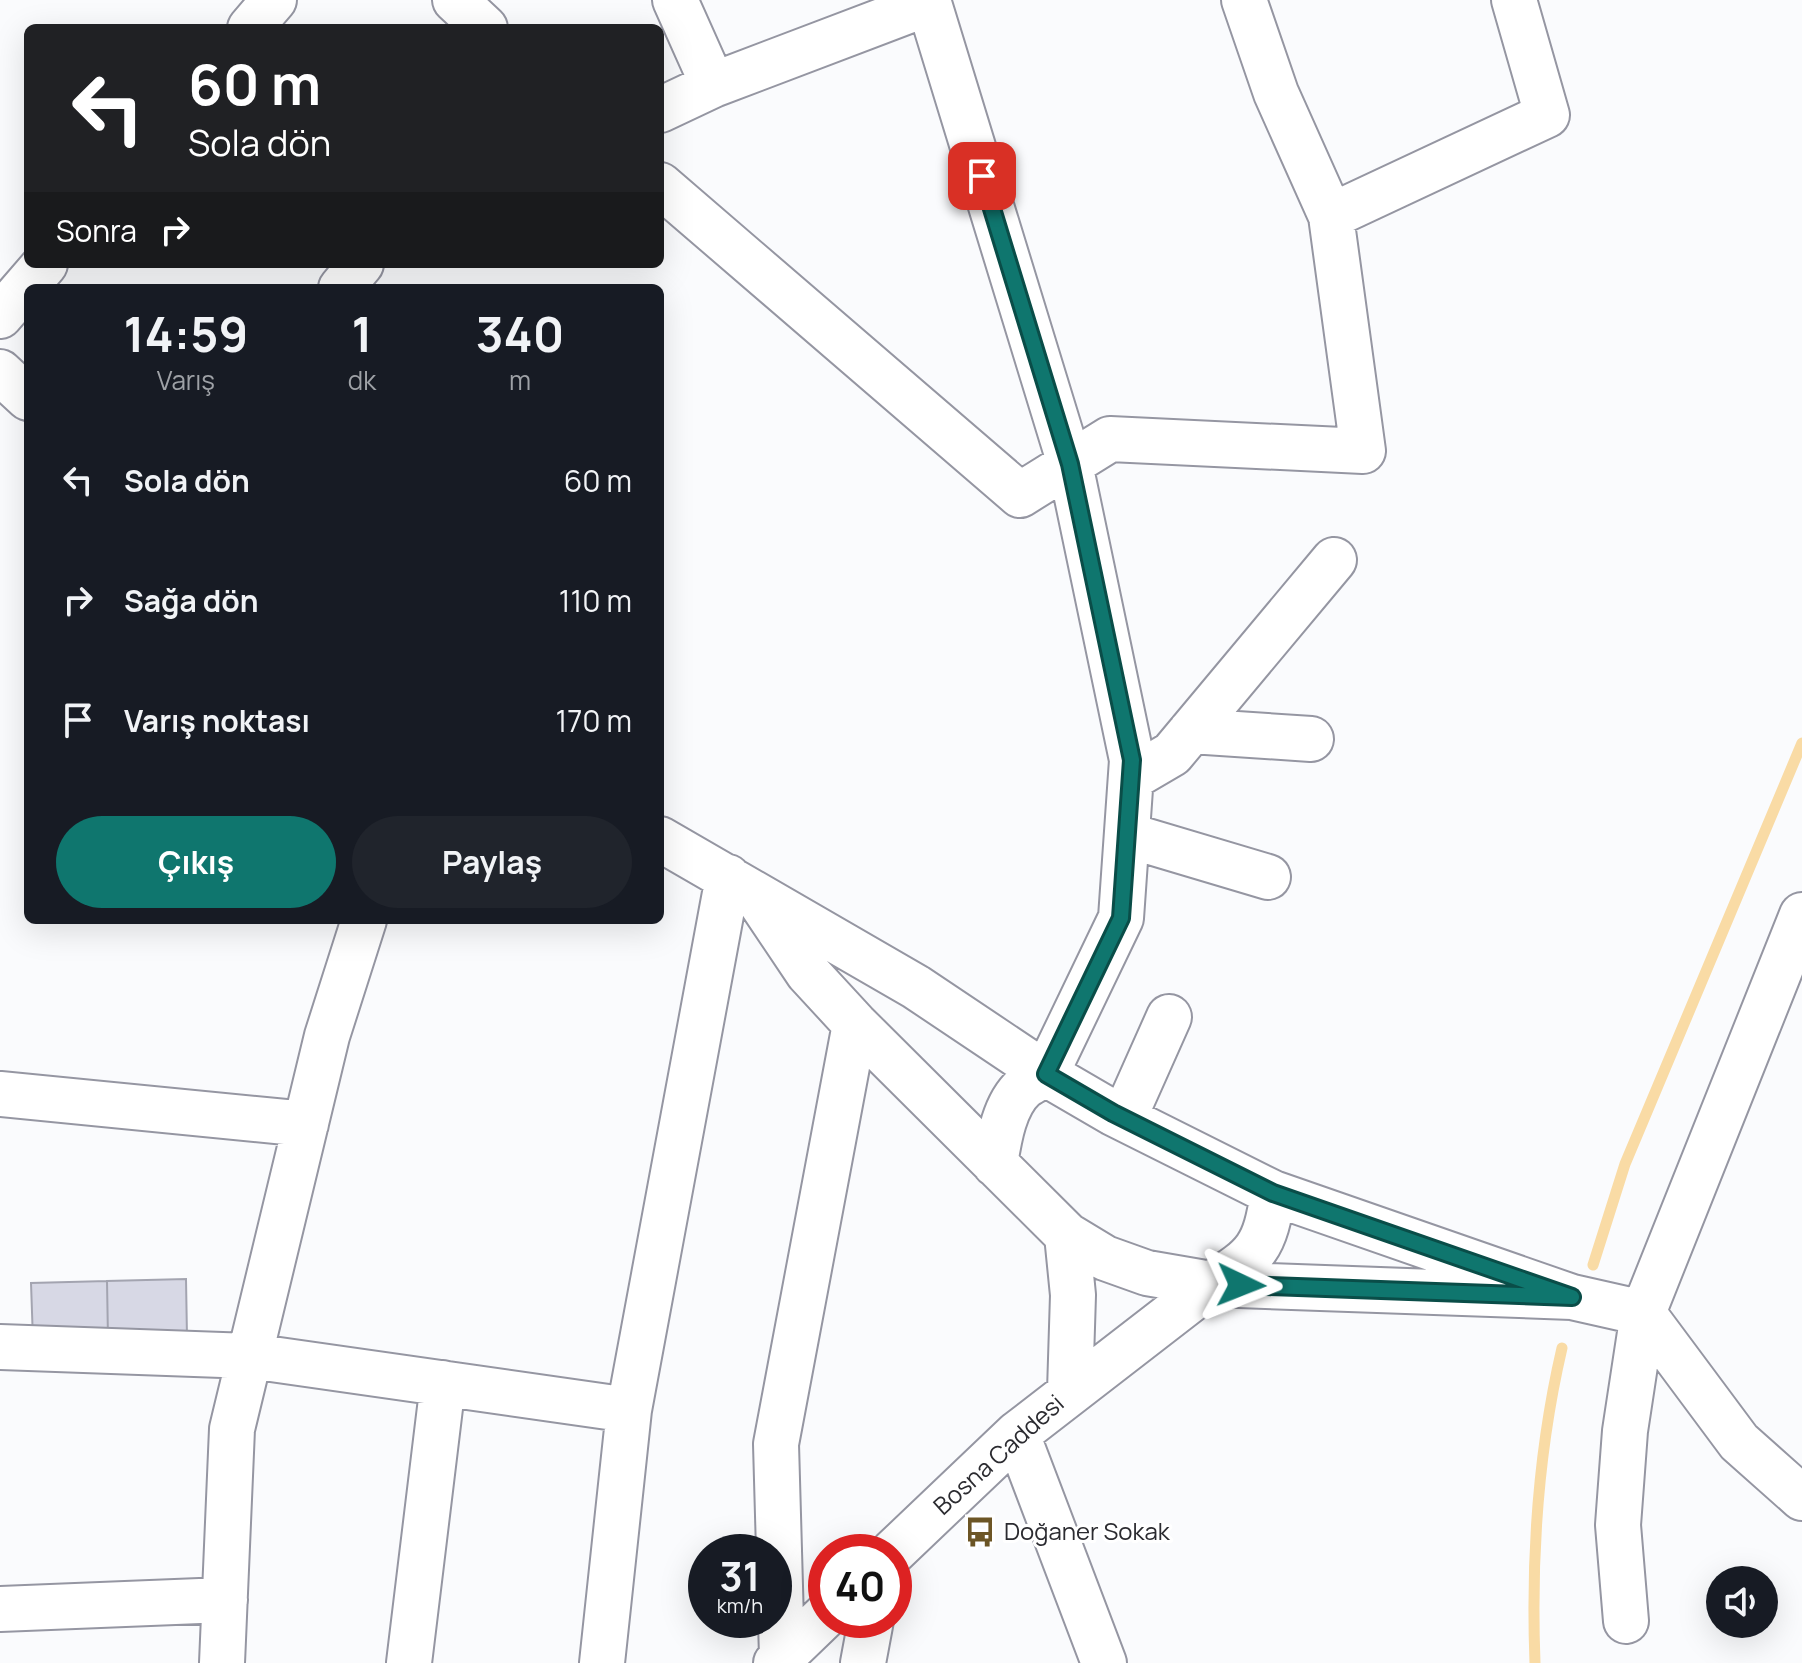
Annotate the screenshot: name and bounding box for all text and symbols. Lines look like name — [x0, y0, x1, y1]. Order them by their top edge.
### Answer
text: 60 m — [188, 45, 321, 122]
icon: left — [56, 56, 160, 160]
text: Sola dön — [188, 118, 331, 167]
pin — [948, 142, 1016, 210]
icon: arrive — [960, 154, 1004, 198]
icon: right — [153, 208, 197, 252]
text: Sonra — [56, 210, 137, 251]
text: 14:59 — [124, 301, 248, 366]
text: 1 — [351, 301, 372, 366]
text: 340 — [476, 301, 564, 366]
text: Varış — [157, 362, 215, 398]
text: dk — [348, 362, 376, 398]
text: m — [509, 362, 531, 398]
icon: left — [56, 458, 100, 502]
text: Sola dön — [124, 460, 250, 501]
text: 60 m — [564, 460, 632, 501]
icon: right — [56, 578, 100, 622]
text: Sağa dön — [124, 580, 259, 621]
text: 110 m — [559, 580, 632, 621]
icon: arrive — [56, 698, 100, 742]
text: Varış noktası — [124, 700, 310, 741]
text: 170 m — [555, 700, 632, 741]
button: Çıkış — [56, 816, 336, 908]
button: Paylaş — [352, 816, 632, 908]
position arrow — [1199, 1243, 1283, 1327]
street label: Bosna Caddesi — [926, 1386, 1070, 1521]
place label: Doğaner Sokak — [1004, 1514, 1171, 1547]
bus stop icon: Doğaner Sokak — [963, 1515, 997, 1549]
speed limit sign: 40 — [808, 1534, 912, 1638]
text: 31 — [720, 1548, 760, 1603]
map controls — [1706, 1566, 1778, 1638]
button: sound — [1706, 1566, 1778, 1638]
text: km/h — [717, 1592, 763, 1619]

